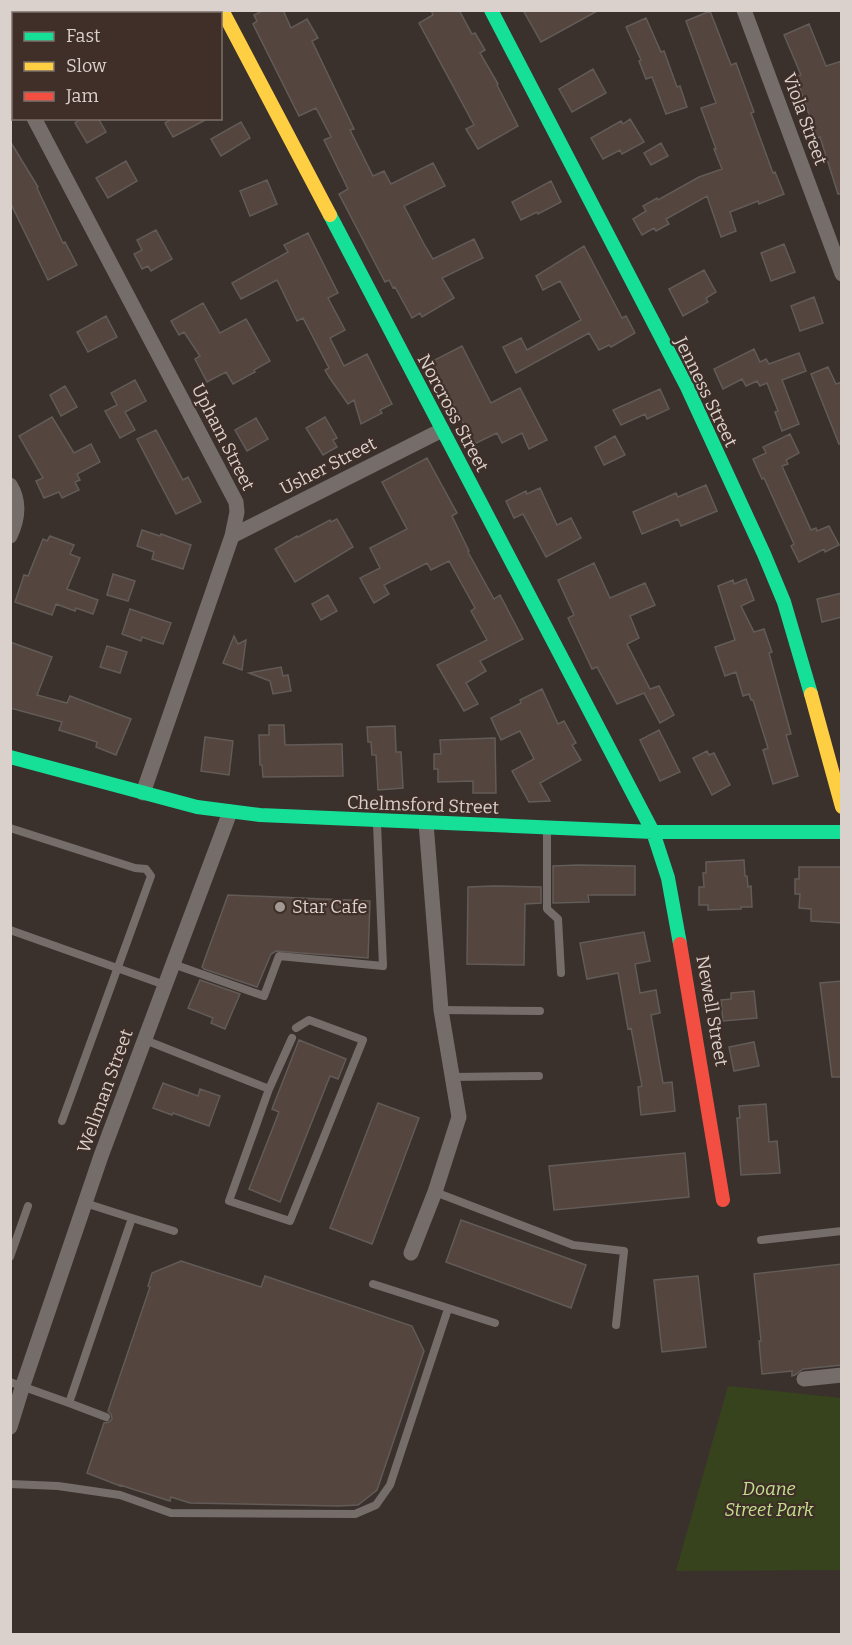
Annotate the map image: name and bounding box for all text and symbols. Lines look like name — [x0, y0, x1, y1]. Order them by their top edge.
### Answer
legend — [12, 12, 222, 120]
text: Fast — [66, 25, 101, 47]
text: Slow — [66, 55, 107, 77]
street label: Viola Street — [778, 70, 832, 169]
text: Jam — [65, 85, 99, 107]
street label: Jenness Street — [669, 332, 742, 451]
street label: Norcross Street — [413, 350, 494, 476]
street label: Upham Street — [187, 380, 260, 494]
street label: Usher Street — [276, 432, 380, 500]
street label: Chelmsford Street — [347, 791, 500, 819]
place label: Star Cafe — [292, 896, 367, 918]
marker: Star Cafe — [273, 900, 287, 914]
street label: Newell Street — [691, 954, 733, 1069]
street label: Wellman Street — [72, 1026, 138, 1156]
park label: Doane Street Park — [724, 1478, 814, 1521]

